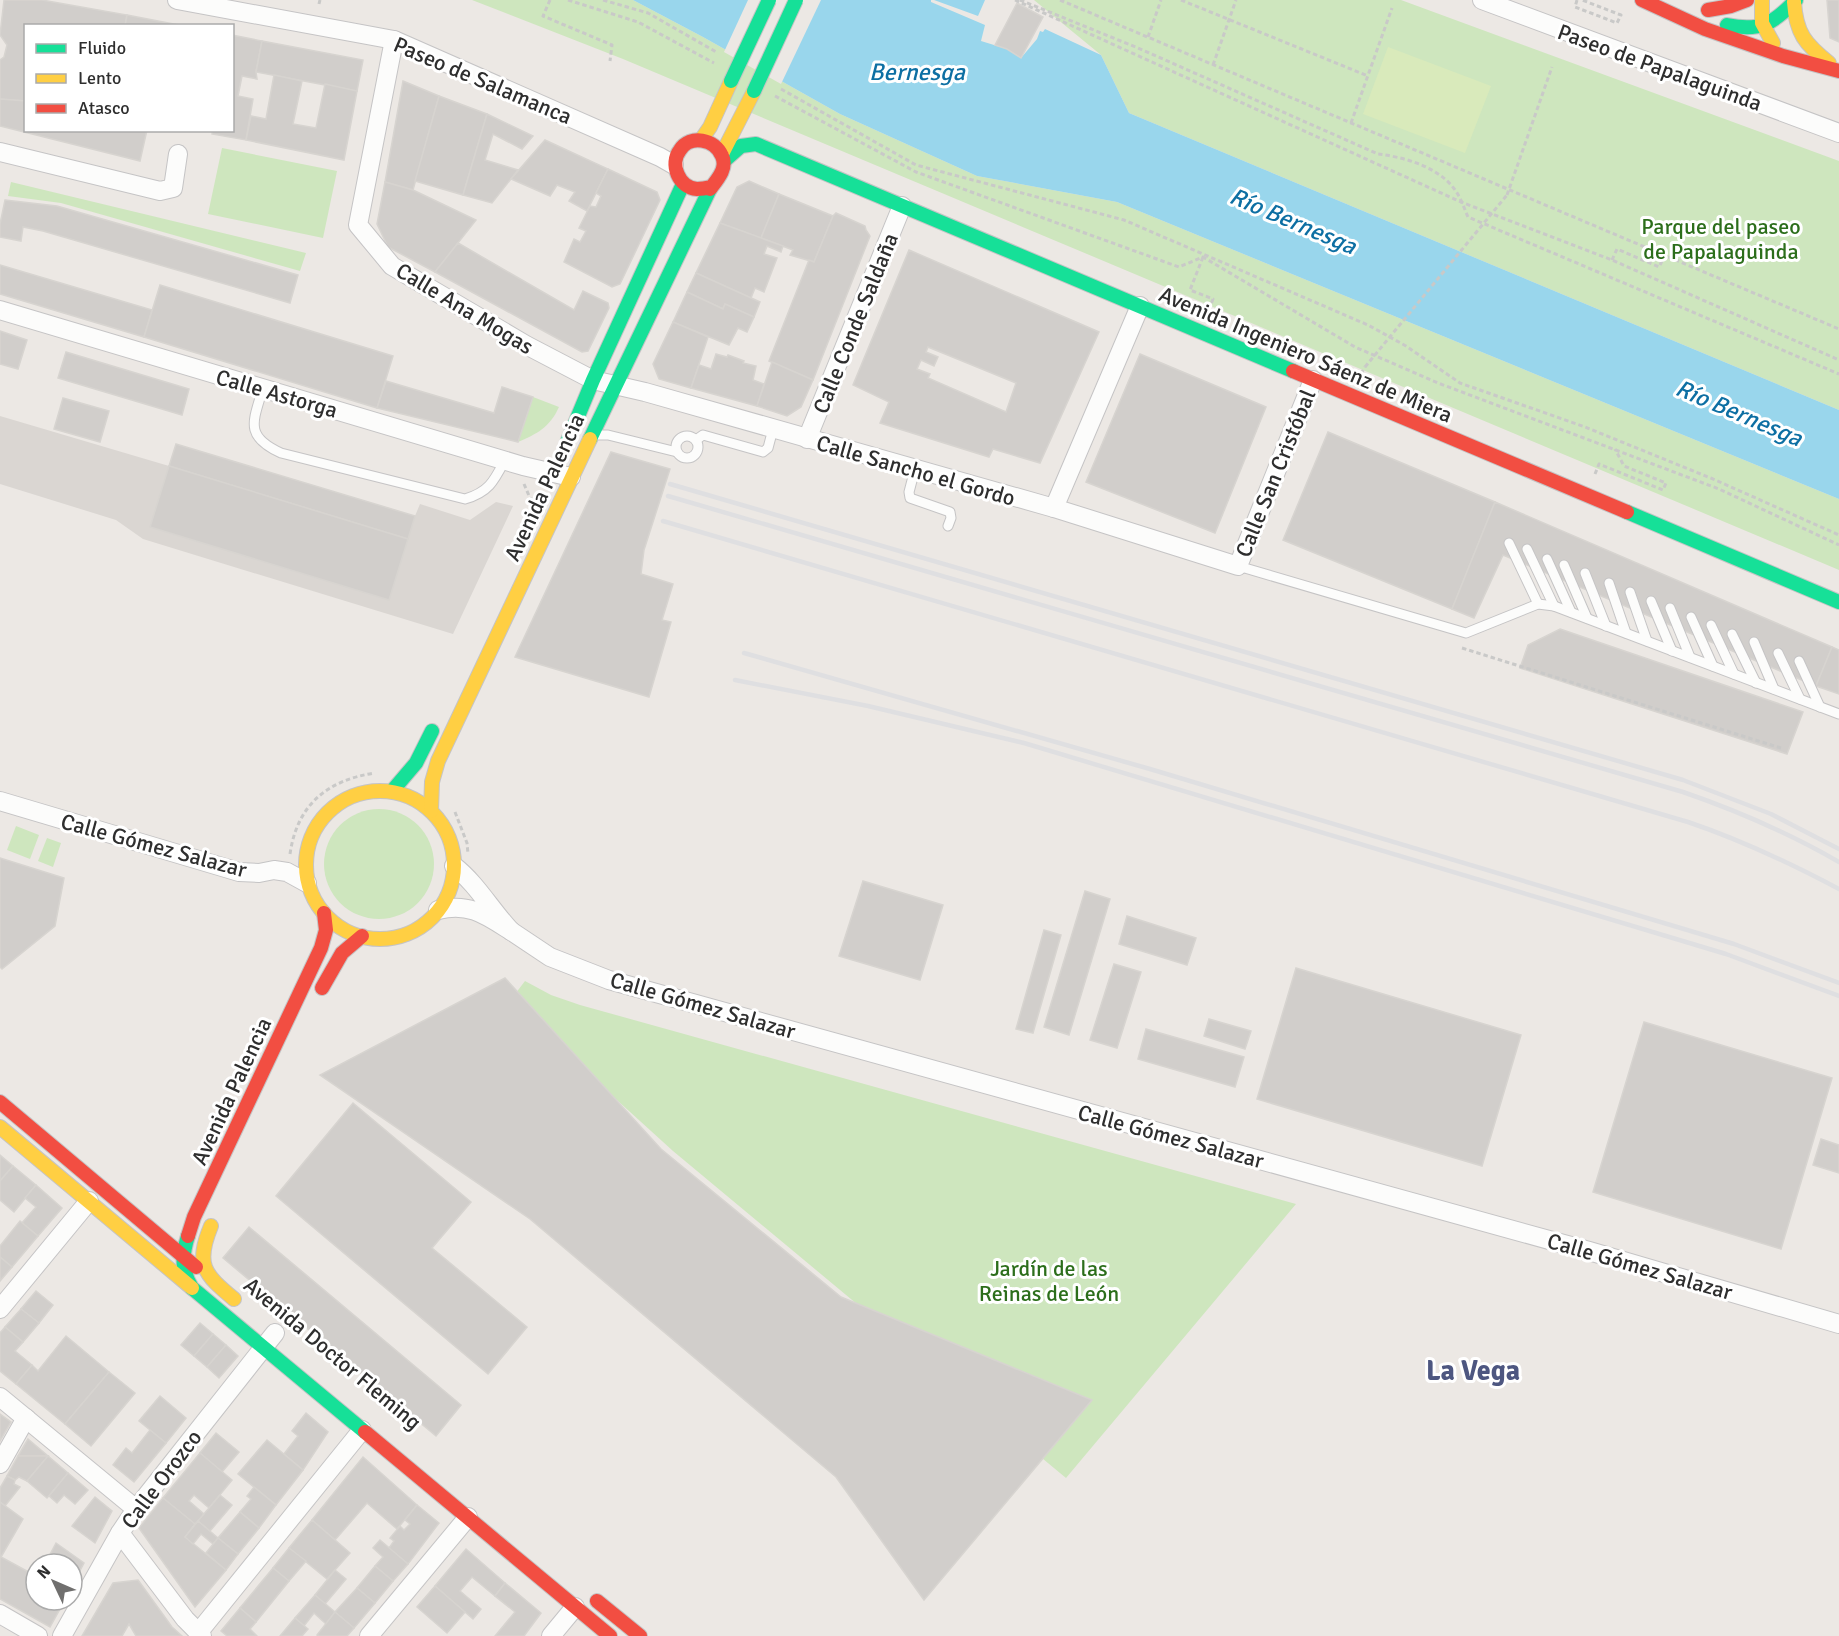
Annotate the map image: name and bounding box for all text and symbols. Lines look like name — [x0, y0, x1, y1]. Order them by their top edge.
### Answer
street label: Paseo de Papalaguinda — [1554, 18, 1766, 117]
legend — [24, 24, 234, 132]
street label: Paseo de Salamanca — [390, 31, 576, 130]
text: Fluido — [78, 37, 126, 59]
water label: Bernesga — [869, 57, 966, 87]
text: Lento — [78, 67, 121, 89]
text: Atasco — [78, 97, 130, 119]
water label: Río Bernesga — [1225, 181, 1362, 261]
park label: Parque del paseo de Papalaguinda — [1641, 213, 1801, 265]
street label: Calle Conde Saldaña — [807, 229, 904, 417]
street label: Calle Ana Mogas — [391, 257, 538, 360]
street label: Avenida Ingeniero Sáenz de Miera — [1155, 280, 1456, 429]
street label: Calle Astorga — [213, 363, 341, 424]
water label: Río Bernesga — [1671, 373, 1808, 453]
street label: Calle San Cristóbal — [1230, 385, 1321, 561]
street label: Avenida Palencia — [499, 409, 590, 565]
street label: Calle Sancho el Gordo — [813, 429, 1018, 512]
street label: Calle Gómez Salazar — [58, 808, 250, 883]
street label: Calle Gómez Salazar — [607, 966, 799, 1045]
street label: Avenida Palencia — [186, 1013, 277, 1169]
street label: Calle Gómez Salazar — [1075, 1099, 1267, 1174]
street label: Calle Gómez Salazar — [1544, 1227, 1736, 1306]
park label: Jardín de las Reinas de León — [979, 1255, 1119, 1307]
street label: Avenida Doctor Fleming — [238, 1271, 427, 1435]
district label: La Vega — [1426, 1354, 1520, 1388]
street label: Calle Orozco — [115, 1424, 207, 1534]
north arrow — [24, 1552, 84, 1612]
text: N — [33, 1561, 55, 1583]

